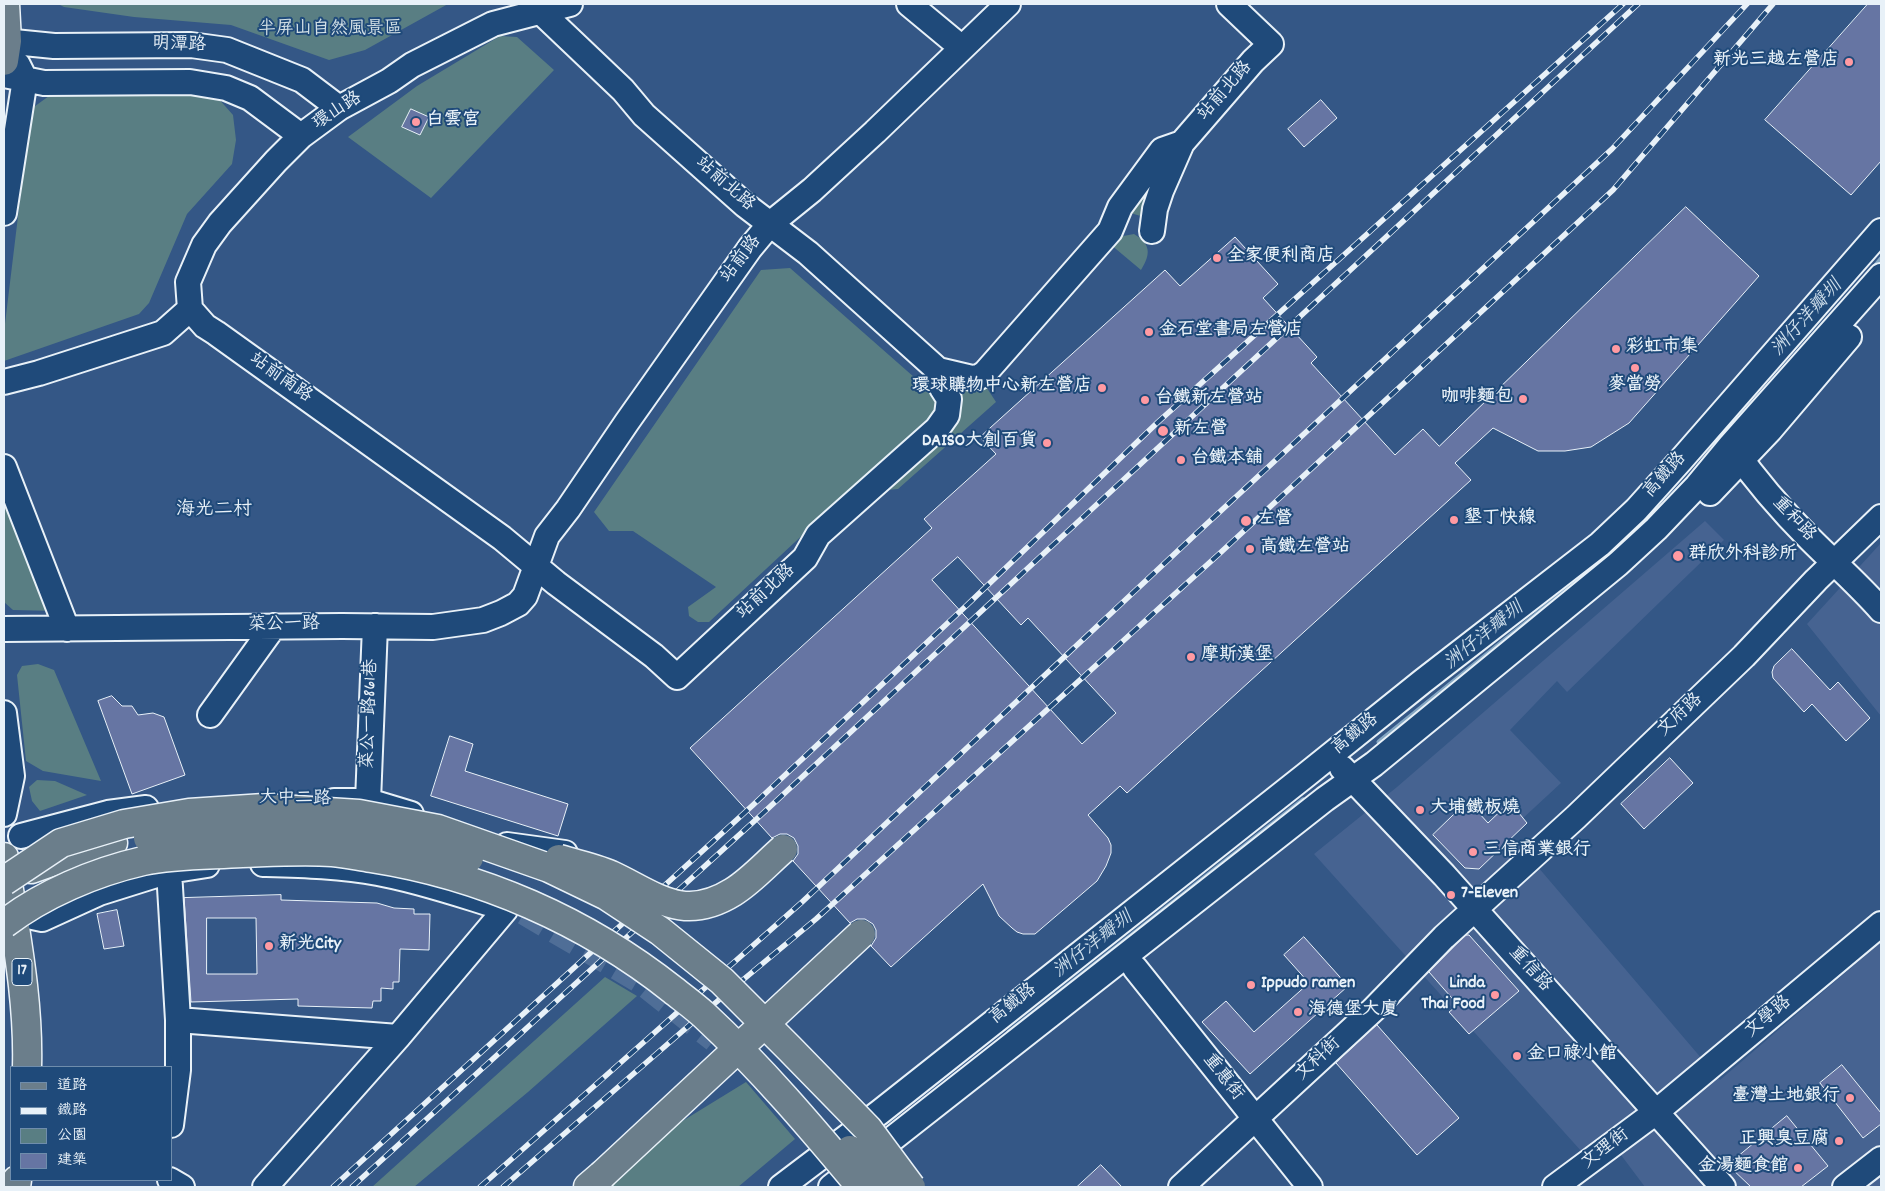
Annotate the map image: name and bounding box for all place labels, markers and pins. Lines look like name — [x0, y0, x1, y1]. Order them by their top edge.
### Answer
place label: 新光三越左營店 — [1713, 51, 1839, 73]
marker: 新光三越左營店 — [1843, 56, 1855, 68]
place label: 白雲宮 — [426, 111, 480, 133]
marker: 白雲宮 — [410, 116, 422, 128]
place label: 全家便利商店 — [1227, 247, 1335, 269]
marker: 全家便利商店 — [1211, 252, 1223, 264]
place label: 金石堂書局左營店 — [1159, 321, 1303, 343]
marker: 金石堂書局左營店 — [1143, 326, 1155, 338]
place label: 彩虹市集 — [1626, 338, 1698, 360]
marker: 彩虹市集 — [1610, 343, 1622, 355]
marker: 麥當勞 — [1629, 362, 1641, 374]
place label: 麥當勞 — [1608, 376, 1662, 398]
place label: 環球購物中心新左營店 — [912, 377, 1092, 399]
marker: 環球購物中心新左營店 — [1096, 382, 1108, 394]
place label: 咖啡麵包 — [1441, 388, 1513, 410]
place label: 台鐵新左營站 — [1155, 389, 1263, 411]
marker: 咖啡麵包 — [1517, 393, 1529, 405]
marker: 台鐵新左營站 — [1139, 394, 1151, 406]
place label: 新左營 — [1174, 420, 1228, 442]
marker: 新左營 — [1156, 424, 1170, 438]
place label: DAISO大創百貨 — [922, 432, 1037, 454]
marker: DAISO大創百貨 — [1041, 437, 1053, 449]
place label: 台鐵本舖 — [1191, 449, 1263, 471]
marker: 台鐵本舖 — [1175, 454, 1187, 466]
place label: 墾丁快線 — [1464, 509, 1536, 531]
place label: 左營 — [1257, 510, 1293, 532]
marker: 左營 — [1239, 514, 1253, 528]
marker: 墾丁快線 — [1448, 514, 1460, 526]
place label: 高鐵左營站 — [1260, 538, 1350, 560]
marker: 高鐵左營站 — [1244, 543, 1256, 555]
place label: 群欣外科診所 — [1689, 545, 1797, 567]
marker: 群欣外科診所 — [1671, 549, 1685, 563]
place label: 摩斯漢堡 — [1201, 646, 1273, 668]
marker: 摩斯漢堡 — [1185, 651, 1197, 663]
place label: 大埔鐵板燒 — [1430, 799, 1520, 821]
marker: 大埔鐵板燒 — [1414, 804, 1426, 816]
place label: 三信商業銀行 — [1483, 841, 1591, 863]
marker: 三信商業銀行 — [1467, 846, 1479, 858]
place label: 7-Eleven — [1461, 884, 1518, 906]
marker: 7-Eleven — [1445, 889, 1457, 901]
place label: 新光City — [279, 935, 341, 957]
marker: 新光City — [263, 940, 275, 952]
place label: Ippudo ramen — [1261, 974, 1355, 996]
place label: Linda Thai Food — [1421, 974, 1485, 1016]
marker: Ippudo ramen — [1245, 979, 1257, 991]
marker: Linda Thai Food — [1489, 989, 1501, 1001]
place label: 海德堡大廈 — [1308, 1001, 1398, 1023]
marker: 海德堡大廈 — [1292, 1006, 1304, 1018]
place label: 金口祿小館 — [1527, 1045, 1617, 1067]
marker: 金口祿小館 — [1511, 1050, 1523, 1062]
place label: 臺灣土地銀行 — [1732, 1087, 1840, 1109]
marker: 臺灣土地銀行 — [1844, 1092, 1856, 1104]
place label: 正興臭豆腐 — [1739, 1130, 1829, 1152]
marker: 正興臭豆腐 — [1833, 1135, 1845, 1147]
place label: 金湯麵食館 — [1698, 1157, 1788, 1179]
marker: 金湯麵食館 — [1792, 1162, 1804, 1174]

